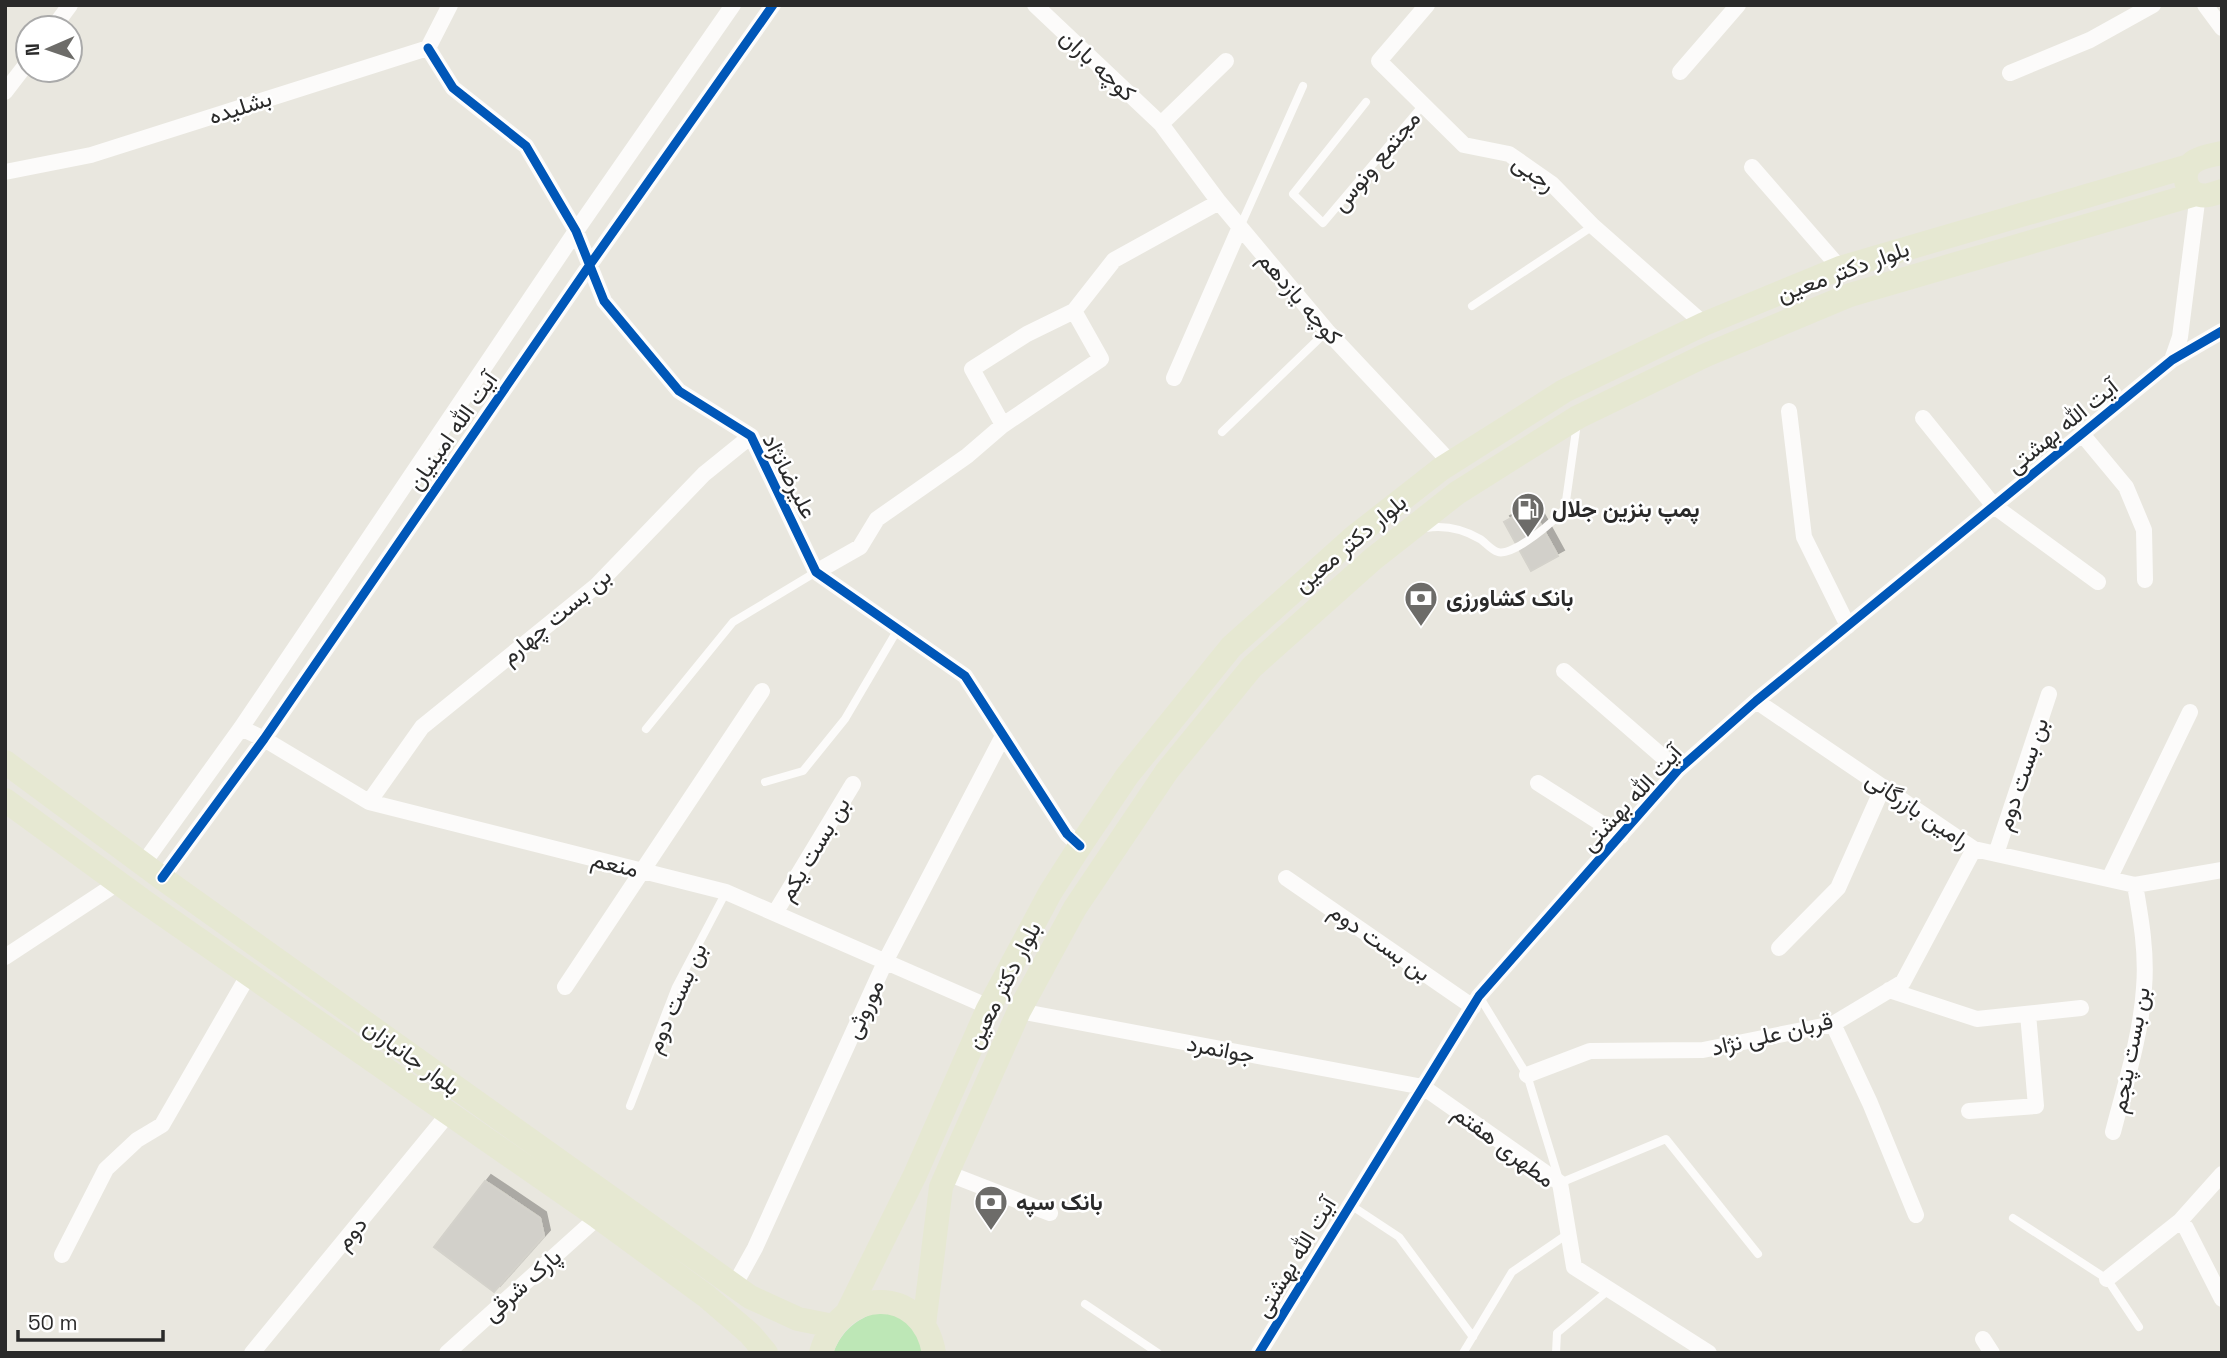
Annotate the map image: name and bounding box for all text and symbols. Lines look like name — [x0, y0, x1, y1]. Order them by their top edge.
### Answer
north arrow — [14, 14, 84, 84]
street label: کوچه باران — [1053, 22, 1142, 109]
text: N — [20, 43, 45, 56]
street label: بشلیده — [205, 83, 275, 131]
street label: مجتمع ونوس — [1325, 104, 1428, 219]
street label: رجبی — [1506, 147, 1562, 199]
street label: بلوار دکتر معین — [1773, 233, 1913, 309]
street label: کوچه یازدهم — [1250, 245, 1349, 352]
street label: آیت الله امینیان — [400, 364, 505, 496]
street label: آیت الله بهشتی — [2000, 371, 2125, 480]
street label: علیرضانژاد — [756, 428, 824, 524]
street label: بلوار دکتر معین — [1287, 487, 1413, 599]
fuel station icon: پمپ بنزین جلال — [1509, 490, 1547, 539]
place label: پمپ بنزین جلال — [1552, 494, 1700, 525]
street label: بن بست چهارم — [494, 561, 618, 672]
bank icon: بانک کشاورزی — [1402, 579, 1440, 628]
place label: بانک کشاورزی — [1446, 583, 1574, 613]
street label: بن بست دوم — [1989, 713, 2055, 835]
street label: آیت الله بهشتی — [1574, 737, 1689, 858]
street label: رامین بازرگانی — [1860, 764, 1976, 856]
street label: بن بست یکم — [771, 791, 857, 907]
street label: منعم — [588, 844, 642, 884]
street label: بن بست دوم — [1323, 896, 1437, 988]
street label: بلوار دکتر معین — [958, 916, 1048, 1054]
street label: بن بست دوم — [638, 938, 714, 1058]
street label: موروثی — [837, 974, 891, 1044]
street label: بن بست پنجم — [2103, 984, 2158, 1116]
street label: قربان علی نژاد — [1708, 1005, 1836, 1063]
street label: بلوار جانبازان — [358, 1012, 466, 1102]
street label: جوانمرد — [1184, 1028, 1258, 1070]
street label: مطهری هفتم — [1447, 1098, 1561, 1194]
bank icon: بانک سپه — [972, 1183, 1010, 1232]
place label: بانک سپه — [1016, 1187, 1103, 1218]
street label: آیت الله بهشتی — [1247, 1190, 1344, 1323]
street label: دوم — [328, 1210, 374, 1256]
street label: پارک شرقی — [476, 1242, 568, 1329]
scale bar — [18, 1298, 163, 1342]
text: 50 m — [28, 1309, 78, 1336]

